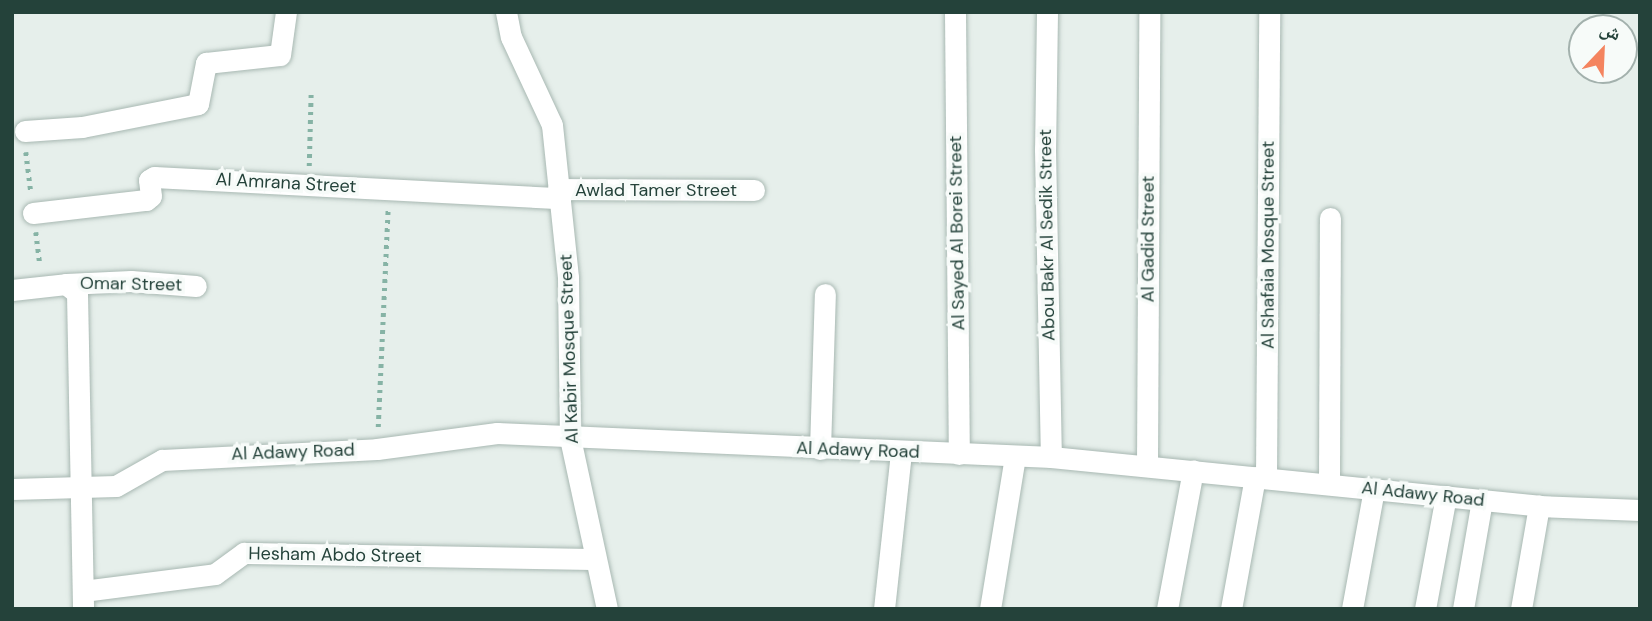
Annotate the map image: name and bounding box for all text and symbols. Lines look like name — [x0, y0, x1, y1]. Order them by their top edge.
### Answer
north arrow — [1568, 14, 1638, 84]
text: ش — [1596, 16, 1625, 46]
street label: Abou Bakr Al Sedik Street — [1034, 129, 1060, 341]
street label: Al Sayed Al Borei Street — [944, 135, 970, 331]
street label: Al Shafaia Mosque Street — [1257, 141, 1279, 349]
street label: Al Amrana Street — [215, 169, 357, 197]
street label: Al Gadid Street — [1137, 176, 1159, 302]
street label: Awlad Tamer Street — [575, 179, 737, 201]
street label: Al Kabir Mosque Street — [555, 254, 583, 444]
street label: Omar Street — [80, 272, 182, 296]
street label: Al Adawy Road — [796, 437, 920, 463]
street label: Al Adawy Road — [231, 439, 355, 465]
street label: Al Adawy Road — [1360, 477, 1486, 511]
street label: Hesham Abdo Street — [248, 543, 422, 567]

